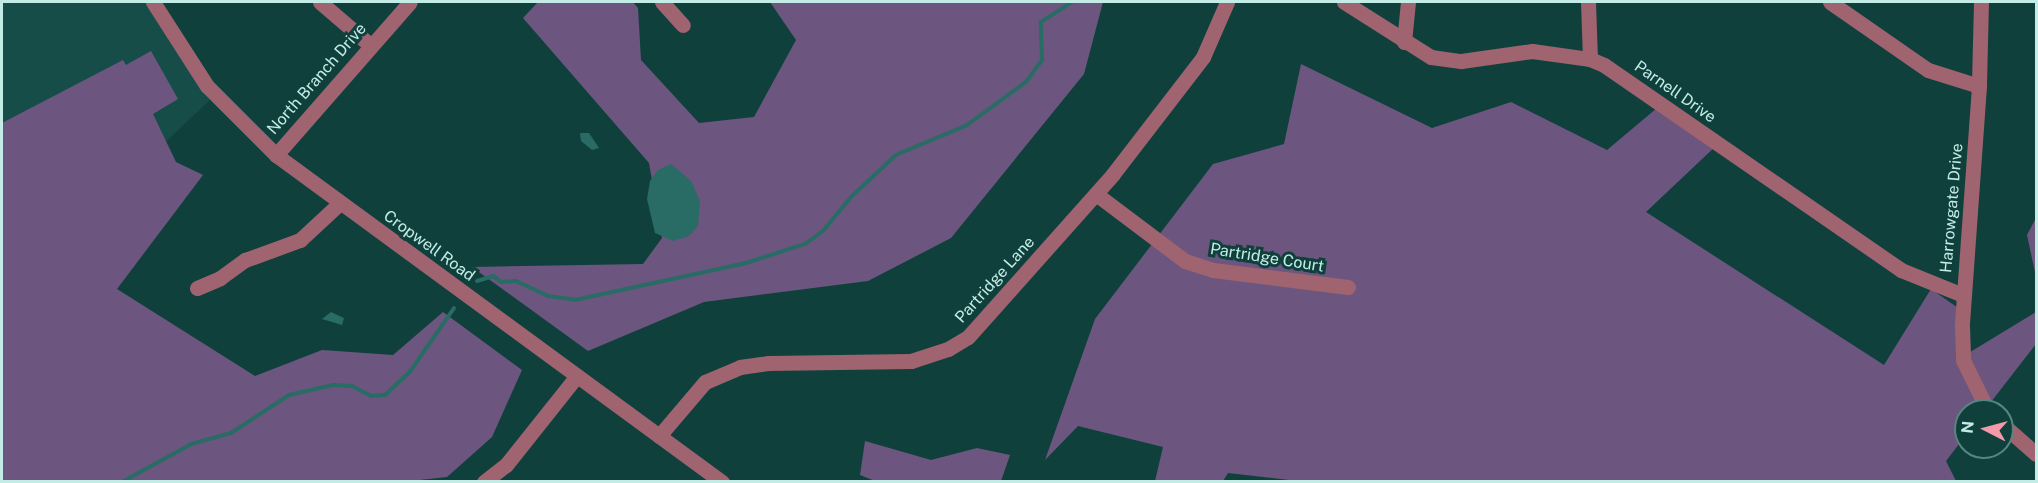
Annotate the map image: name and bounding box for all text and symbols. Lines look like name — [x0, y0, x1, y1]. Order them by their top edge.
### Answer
street label: North Branch Drive — [263, 19, 371, 139]
street label: Parnell Drive — [1631, 57, 1719, 127]
street label: Harrowgate Drive — [1937, 142, 1967, 274]
street label: Cropwell Road — [380, 206, 478, 286]
street label: Partridge Lane — [951, 233, 1039, 327]
street label: Partridge Court — [1209, 240, 1325, 276]
north arrow — [1954, 399, 2014, 459]
text: N — [1957, 420, 1978, 434]

